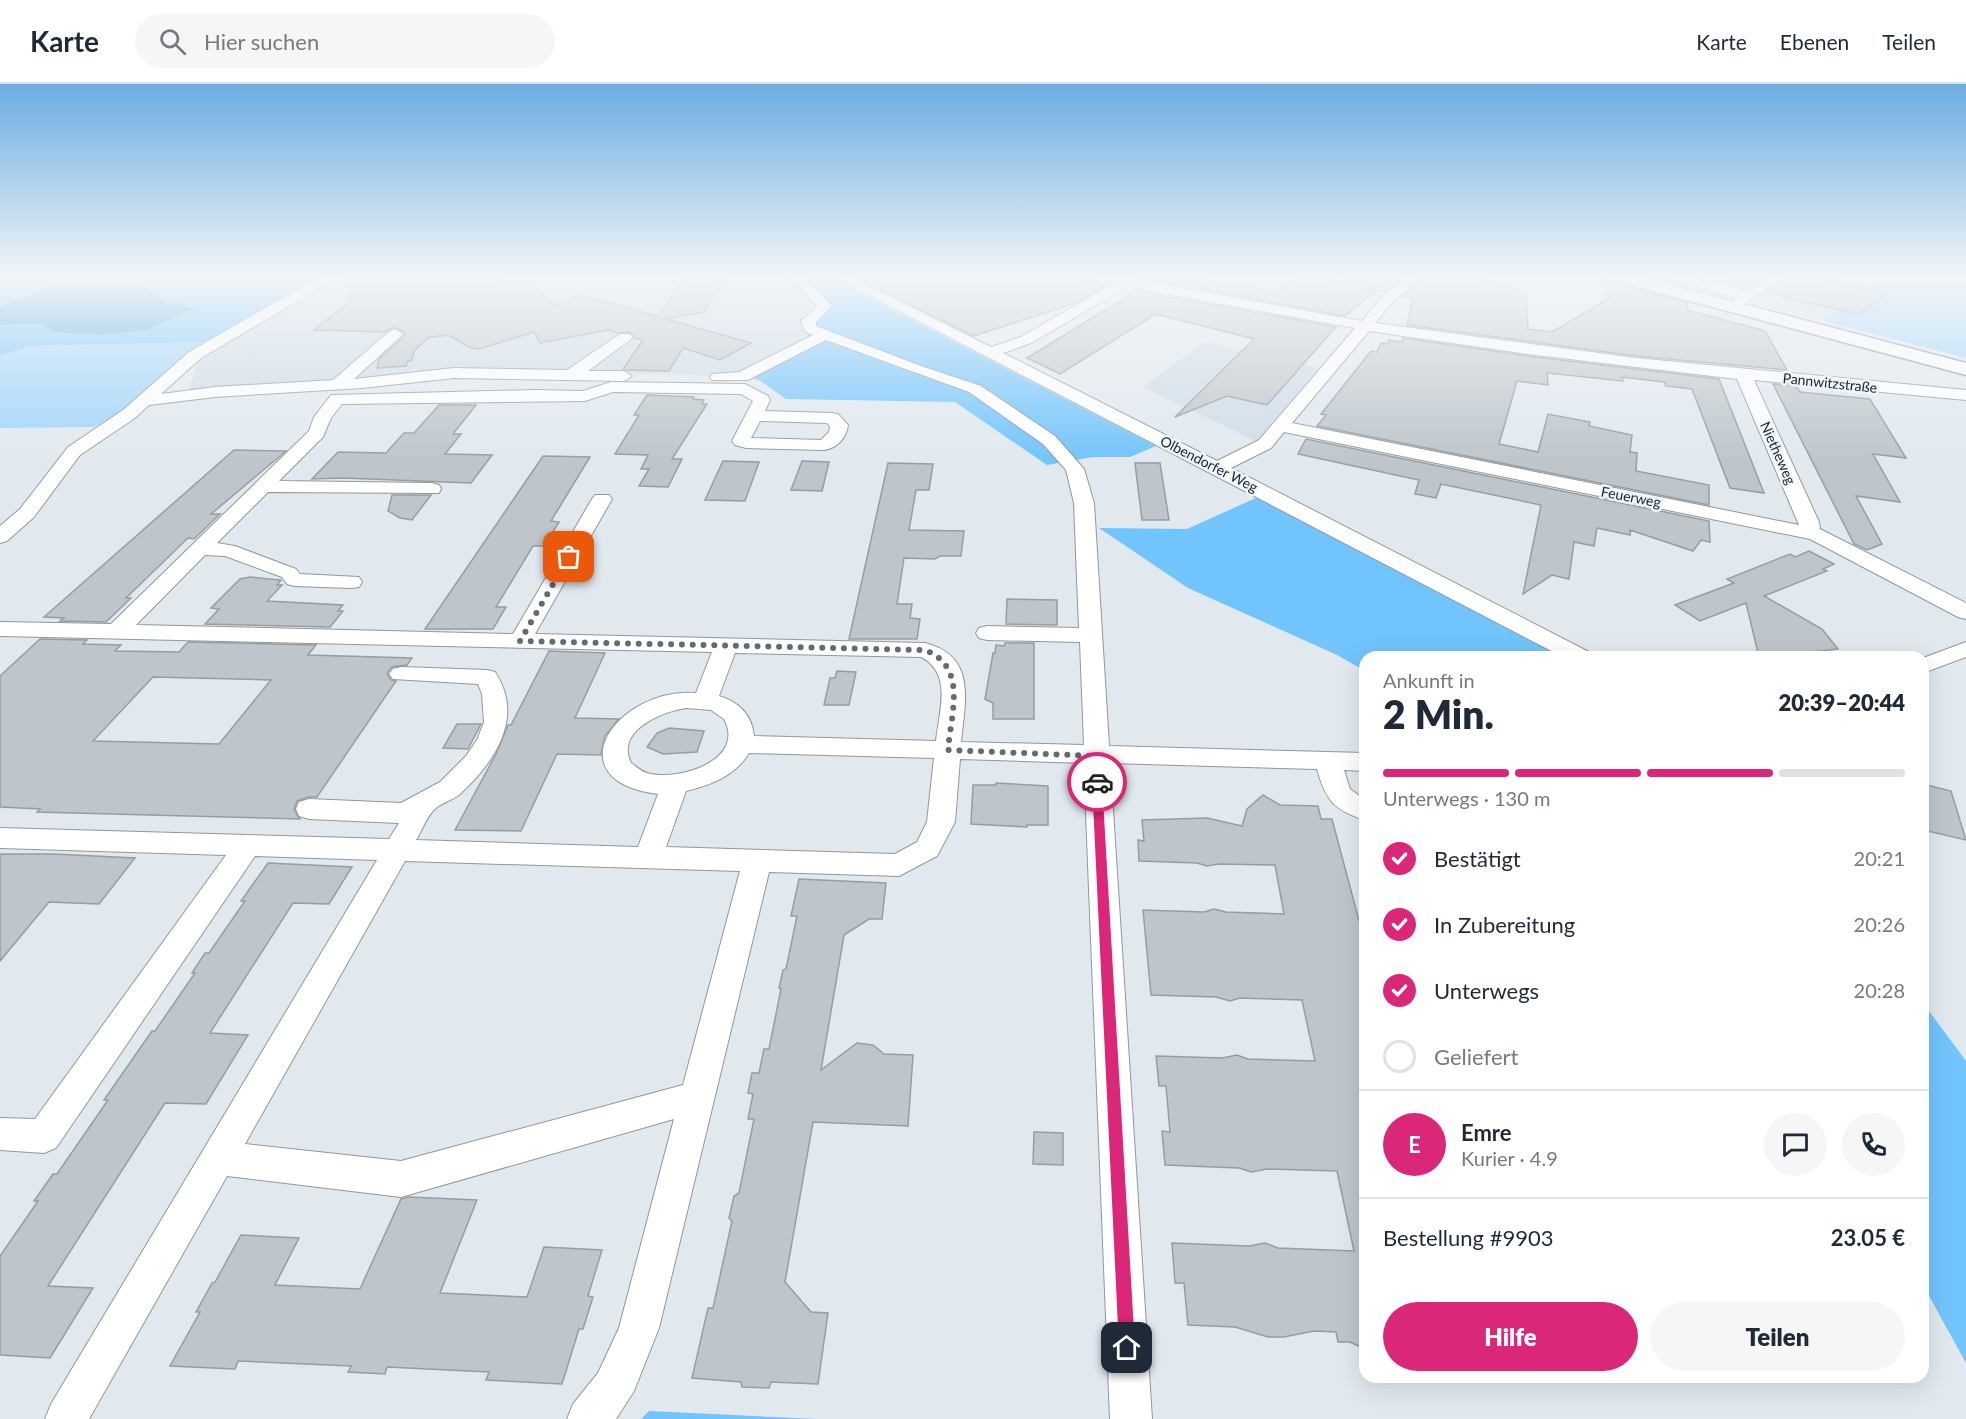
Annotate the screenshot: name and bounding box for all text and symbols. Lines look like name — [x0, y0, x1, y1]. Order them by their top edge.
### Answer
search box — [135, 14, 555, 68]
text: Karte — [30, 24, 99, 58]
icon: search — [156, 25, 189, 58]
text: Hier suchen — [204, 28, 319, 55]
text: Karte — [1696, 29, 1747, 54]
text: Ebenen — [1780, 29, 1849, 54]
text: Teilen — [1882, 29, 1936, 54]
street label: Pannwitzstraße — [1782, 369, 1878, 396]
street label: Nietheweg — [1757, 419, 1800, 487]
street label: Olbendorfer Weg — [1158, 432, 1261, 495]
street label: Feuerweg — [1600, 482, 1662, 511]
pin — [543, 531, 594, 582]
icon: bag — [552, 540, 585, 573]
text: Ankunft in — [1383, 668, 1475, 692]
text: 20:39–20:44 — [1779, 689, 1905, 716]
text: 2 Min. — [1383, 691, 1494, 737]
courier — [1067, 752, 1127, 812]
icon: car — [1081, 766, 1114, 799]
text: Unterwegs · 130 m — [1383, 786, 1550, 810]
icon: check — [1383, 842, 1416, 875]
text: Bestätigt — [1434, 845, 1521, 872]
text: 20:21 — [1854, 846, 1905, 870]
icon: check — [1383, 908, 1416, 941]
text: In Zubereitung — [1434, 911, 1575, 938]
text: 20:26 — [1854, 912, 1905, 936]
icon: check — [1383, 974, 1416, 1007]
text: Unterwegs — [1434, 977, 1539, 1004]
text: 20:28 — [1854, 978, 1905, 1002]
text: Geliefert — [1434, 1043, 1518, 1070]
button: chat — [1764, 1113, 1827, 1176]
button: phone — [1842, 1113, 1905, 1176]
text: Emre — [1461, 1119, 1511, 1146]
text: E — [1408, 1131, 1421, 1158]
text: Kurier · 4.9 — [1461, 1146, 1558, 1170]
text: Bestellung #9903 — [1383, 1224, 1553, 1251]
text: 23.05 € — [1831, 1224, 1905, 1251]
button: Hilfe — [1383, 1302, 1638, 1371]
button: Teilen — [1650, 1302, 1905, 1371]
pin — [1101, 1322, 1152, 1373]
icon: home — [1110, 1331, 1143, 1364]

